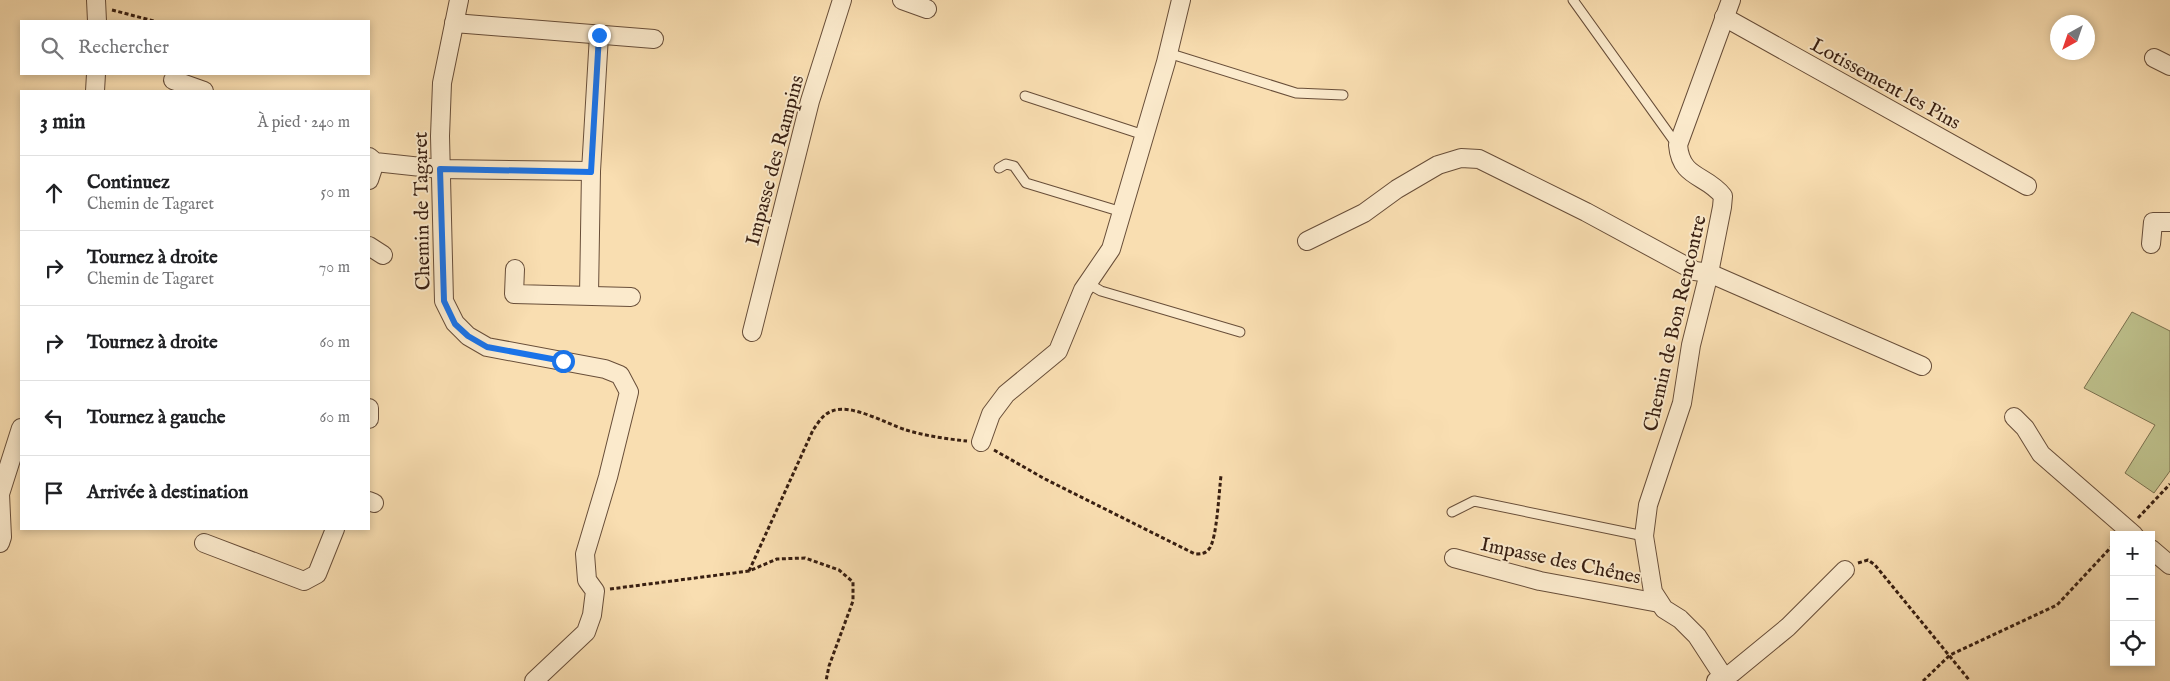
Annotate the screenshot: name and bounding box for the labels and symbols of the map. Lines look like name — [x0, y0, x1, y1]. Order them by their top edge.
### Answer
north arrow — [2050, 15, 2095, 60]
route end — [588, 24, 611, 47]
street label: Lotissement les Pins — [1806, 33, 1965, 136]
street label: Impasse des Rampins — [741, 72, 810, 248]
street label: Chemin de Tagaret — [409, 131, 436, 291]
street label: Chemin de Bon Rencontre — [1638, 213, 1713, 434]
route start — [552, 350, 575, 373]
street label: Impasse des Chênes — [1478, 532, 1643, 591]

